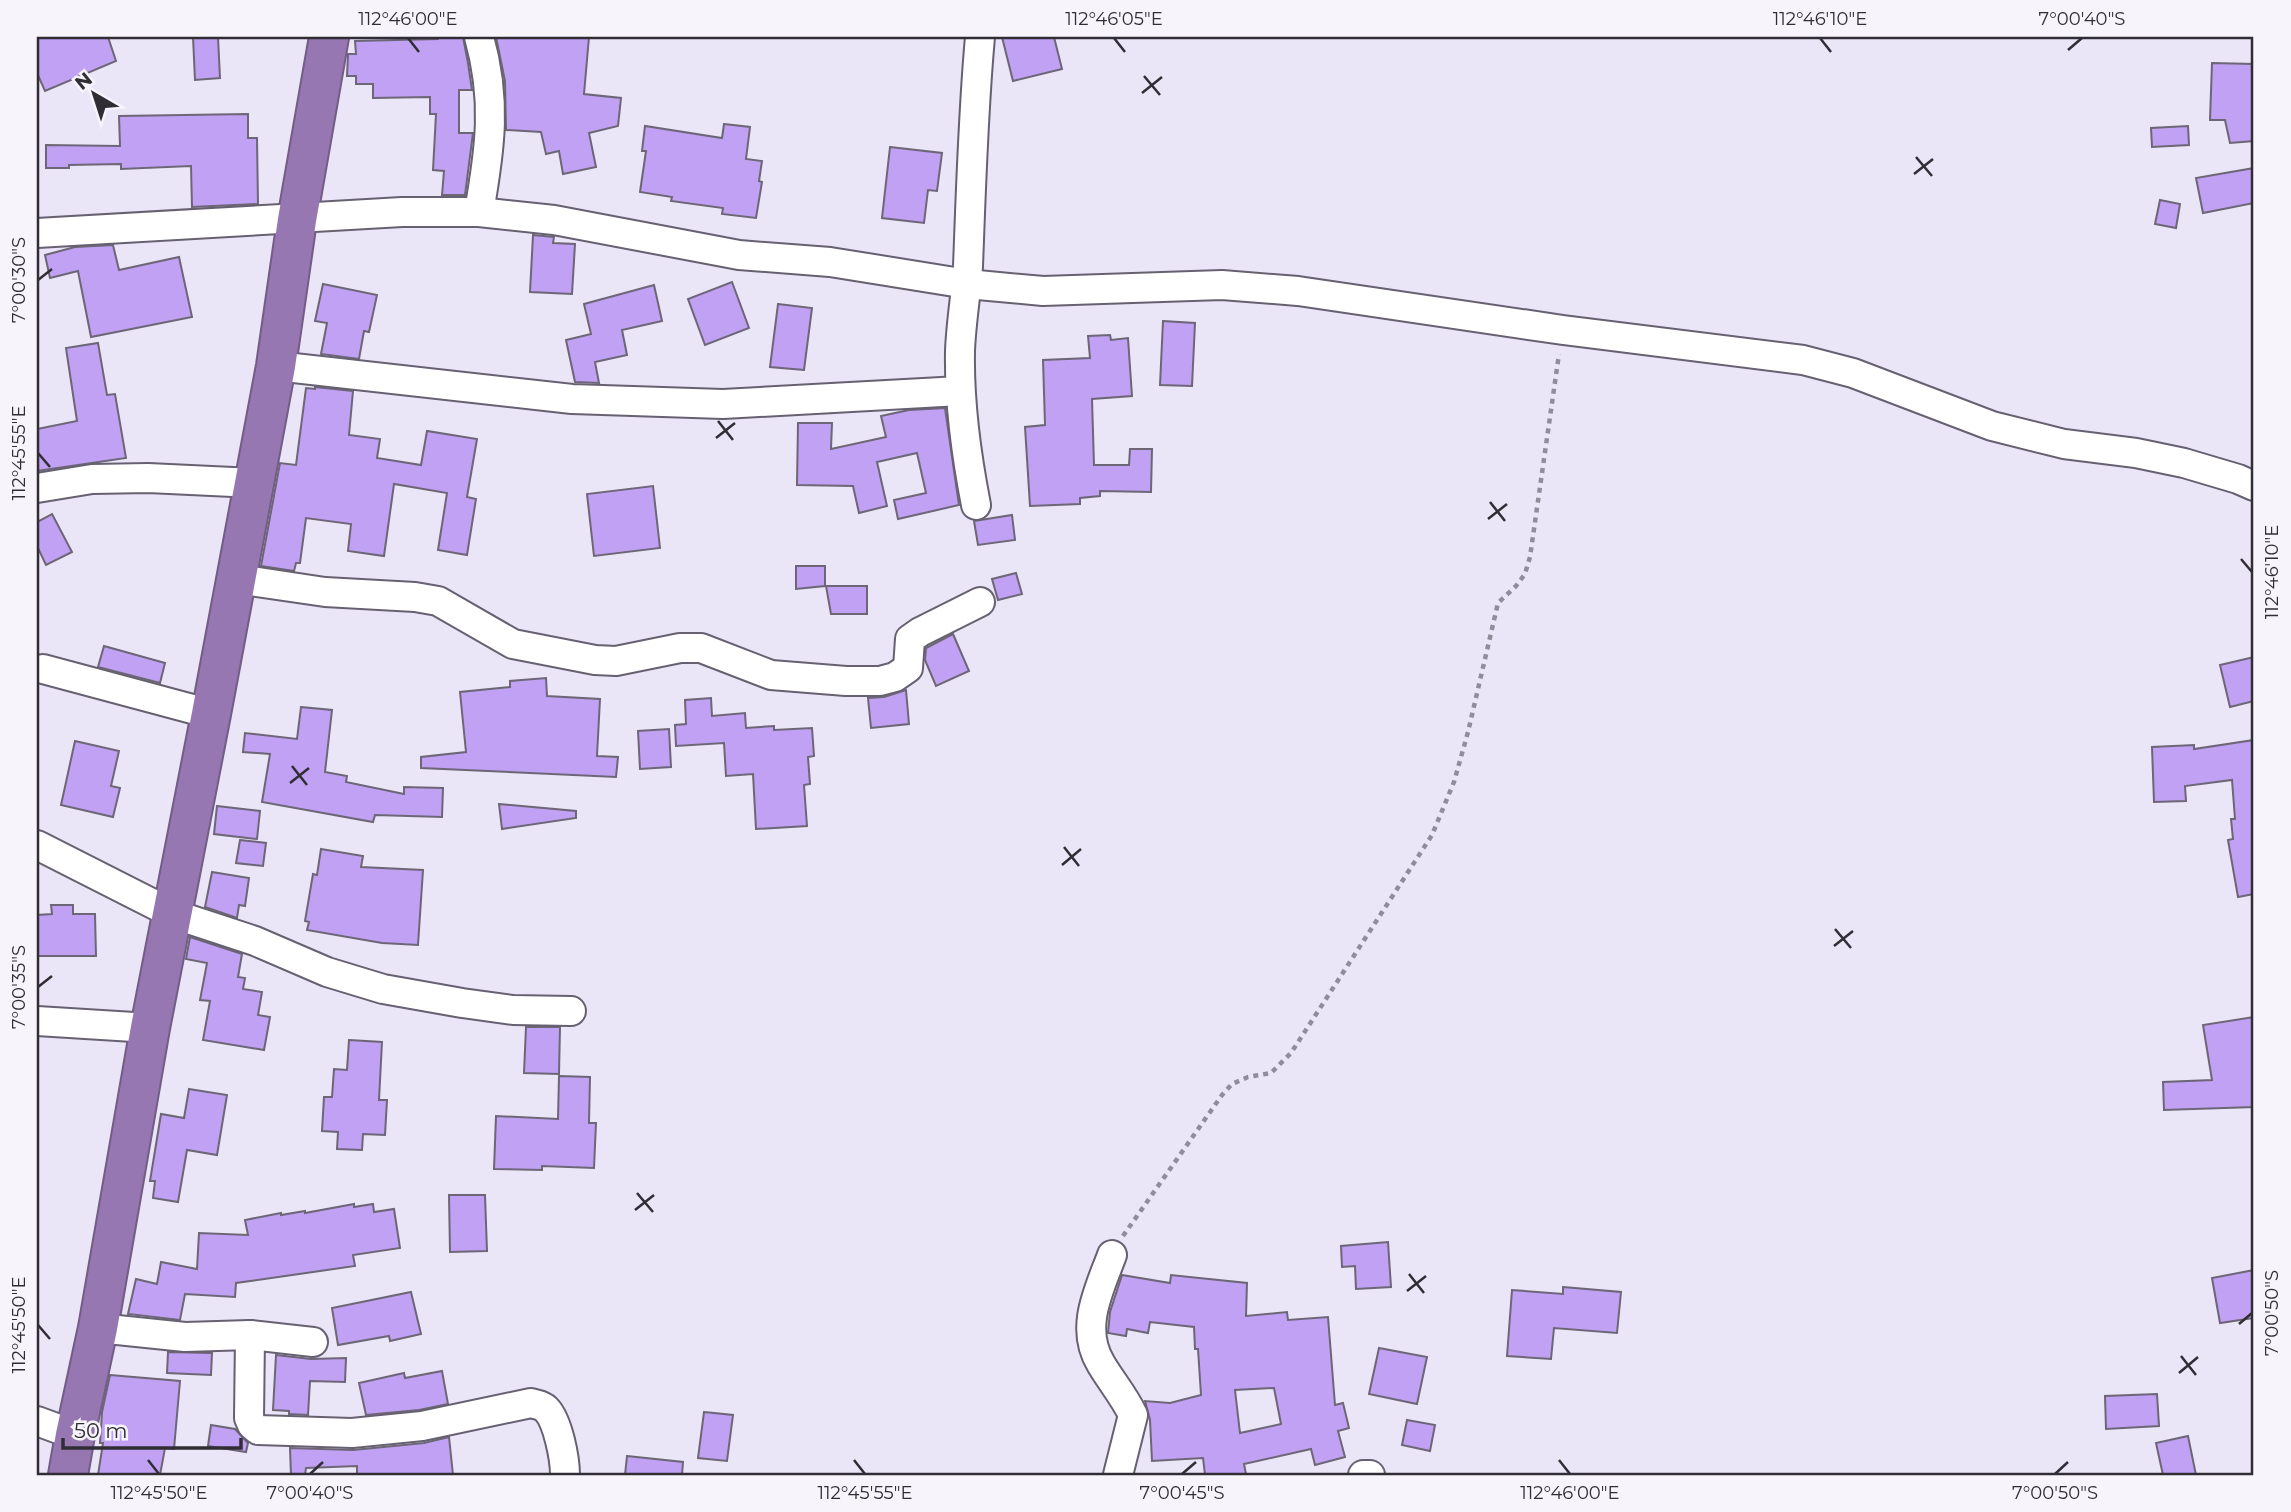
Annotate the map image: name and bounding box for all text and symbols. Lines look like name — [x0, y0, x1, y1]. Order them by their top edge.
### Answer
text: 112°46'00"E — [358, 8, 458, 30]
text: 112°46'05"E — [1065, 8, 1163, 30]
text: 112°46'10"E — [1773, 8, 1867, 30]
text: 7°00'40"S — [2039, 8, 2125, 30]
north arrow — [60, 60, 130, 130]
text: N — [70, 67, 97, 95]
text: 7°00'30"S — [8, 237, 30, 323]
text: 112°45'55"E — [8, 406, 30, 500]
text: 112°46'10"E — [2261, 525, 2283, 619]
text: 7°00'35"S — [8, 945, 30, 1029]
text: 7°00'50"S — [2261, 1270, 2283, 1356]
text: 112°45'50"E — [8, 1277, 30, 1373]
scale bar — [63, 1407, 242, 1451]
text: 50 m — [74, 1418, 128, 1443]
text: 112°45'50"E — [111, 1482, 207, 1504]
text: 7°00'40"S — [267, 1482, 353, 1504]
text: 112°45'55"E — [818, 1482, 912, 1504]
text: 7°00'45"S — [1140, 1482, 1224, 1504]
text: 112°46'00"E — [1520, 1482, 1620, 1504]
text: 7°00'50"S — [2012, 1482, 2098, 1504]

